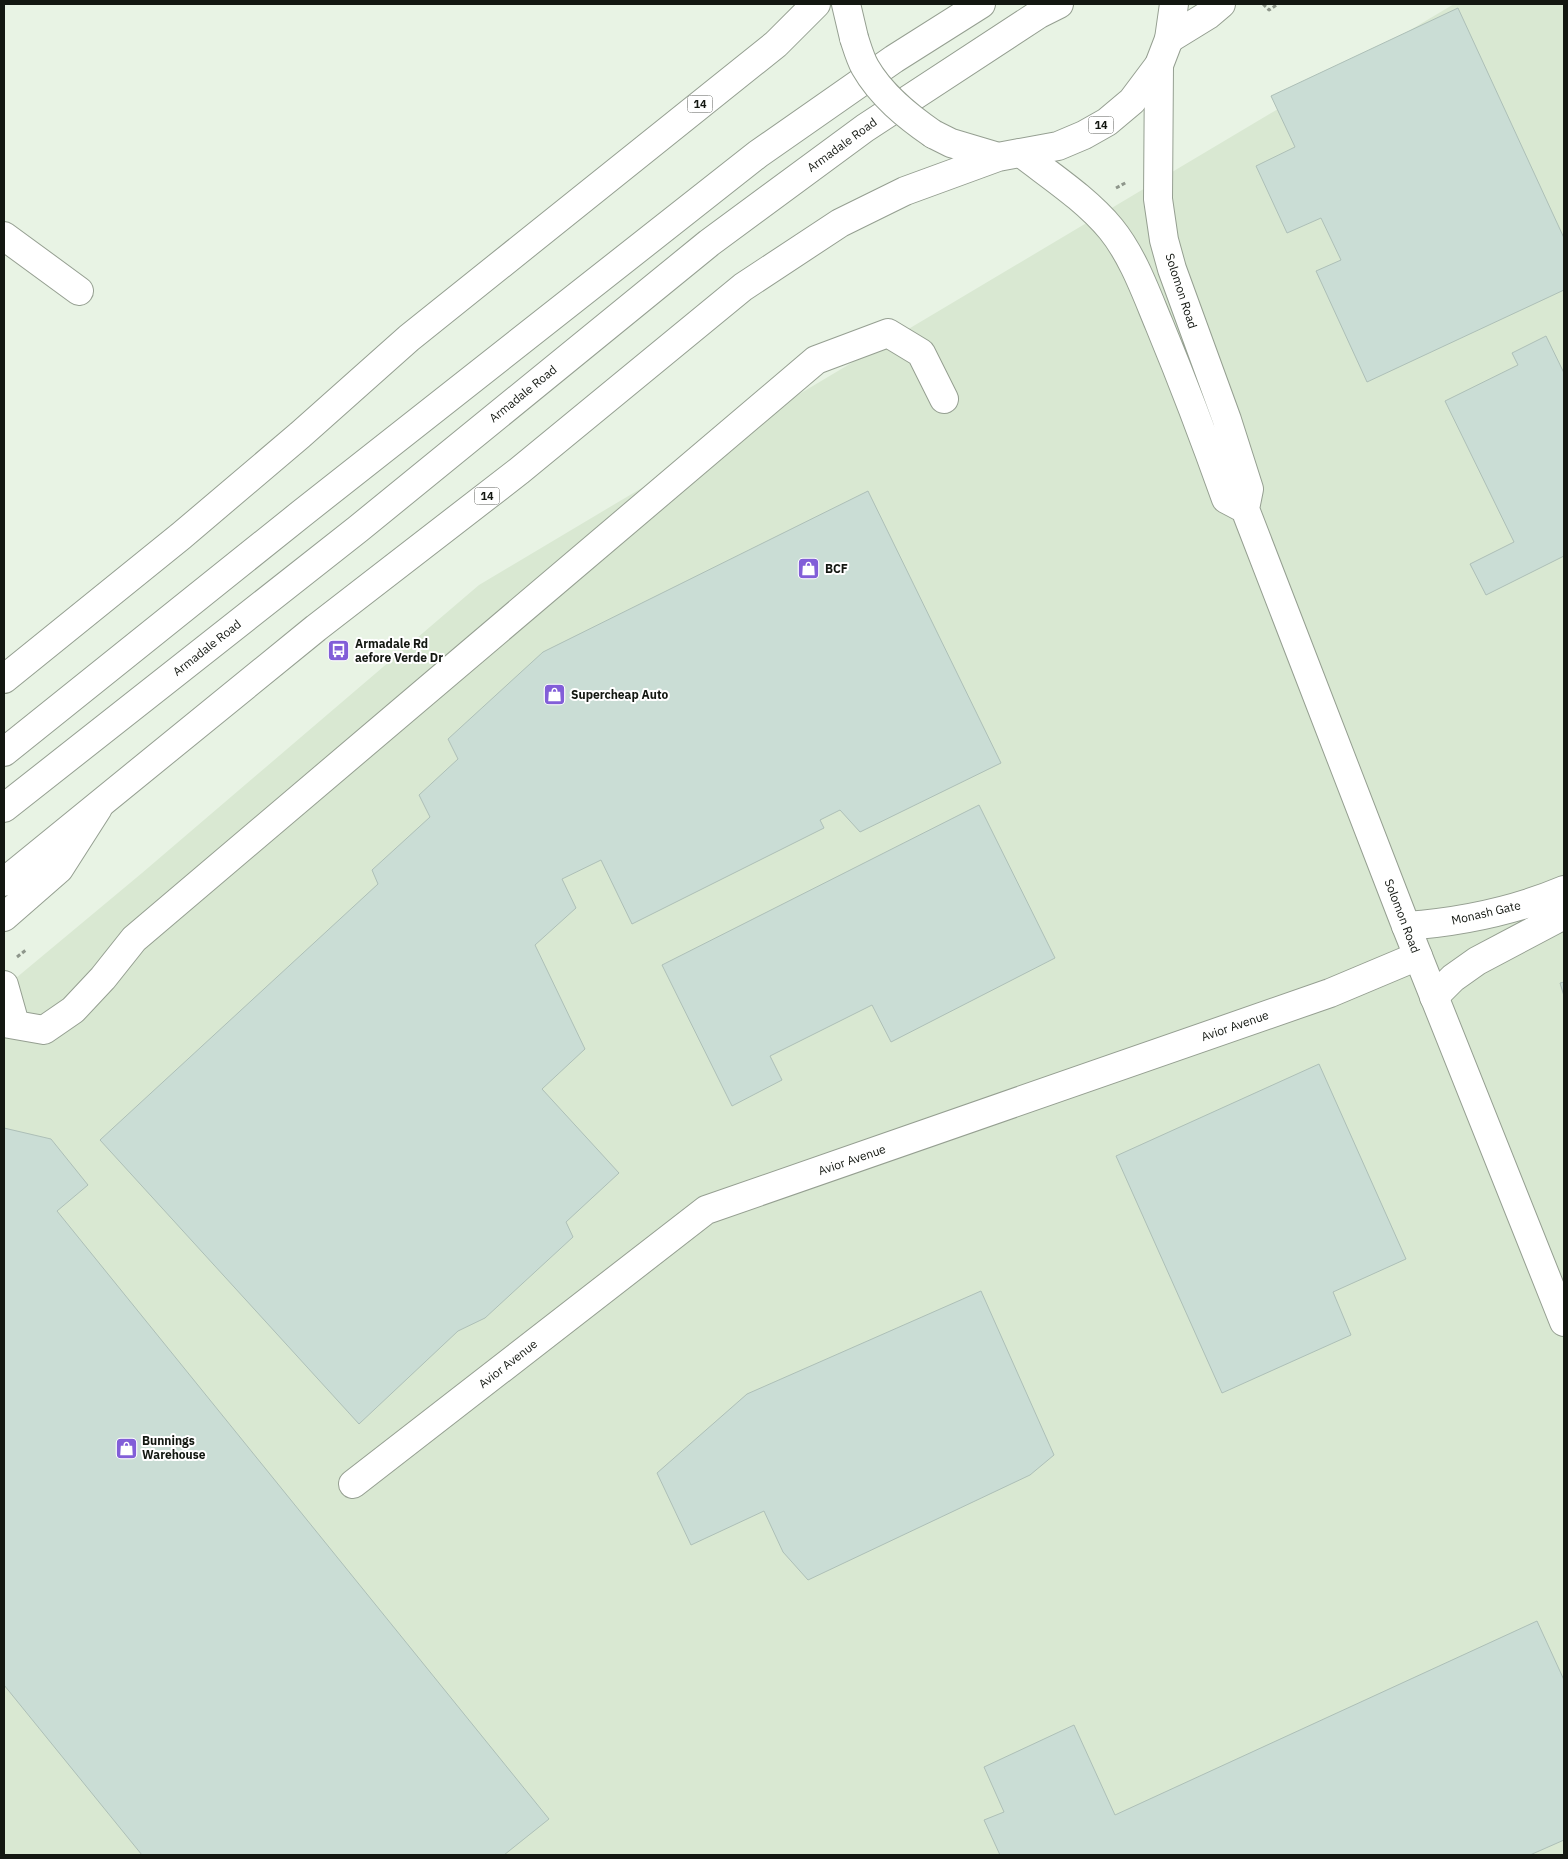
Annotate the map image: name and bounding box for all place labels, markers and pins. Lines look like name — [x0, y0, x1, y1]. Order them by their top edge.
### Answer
shop icon: BCF — [797, 557, 821, 581]
place label: BCF — [825, 561, 848, 576]
place label: Armadale Rd aefore Verde Dr — [355, 636, 443, 665]
bus stop icon: Armadale Rd aefore Verde Dr — [327, 639, 351, 663]
shop icon: Supercheap Auto — [543, 683, 567, 707]
place label: Supercheap Auto — [571, 687, 668, 702]
place label: Bunnings Warehouse — [142, 1433, 206, 1462]
shop icon: Bunnings Warehouse — [114, 1436, 138, 1460]

